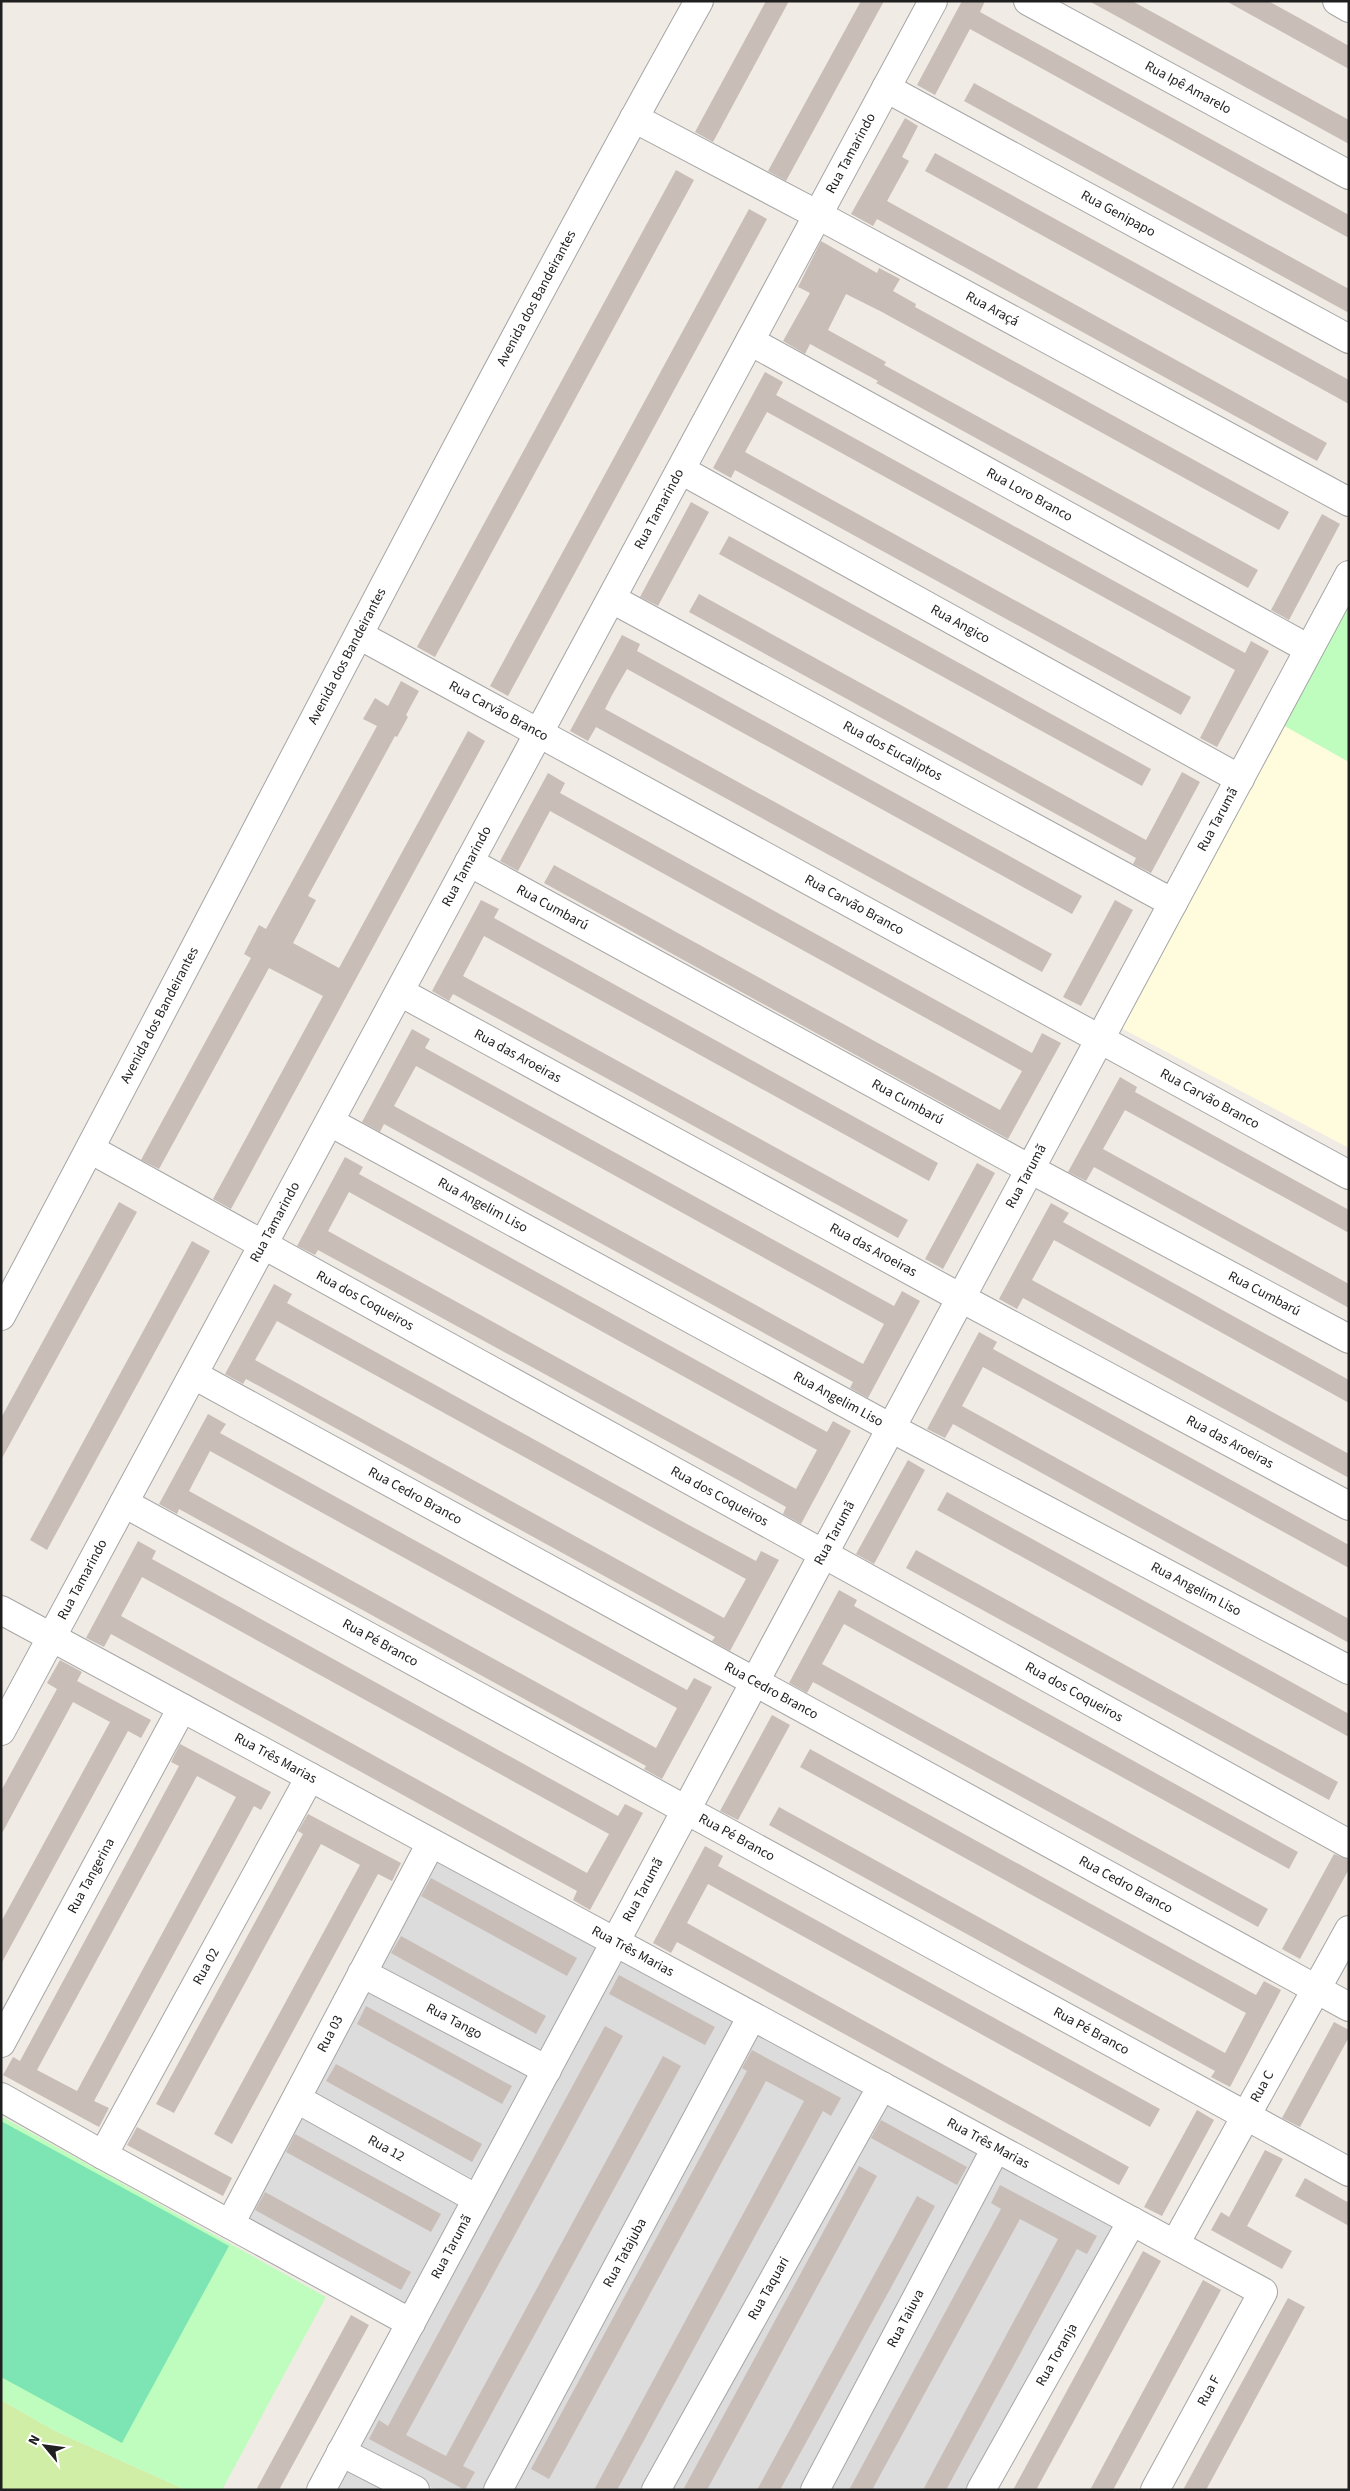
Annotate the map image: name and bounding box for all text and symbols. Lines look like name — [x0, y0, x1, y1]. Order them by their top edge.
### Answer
street label: Rua Ipê Amarelo — [1141, 56, 1235, 119]
street label: Rua Tamarindo — [821, 109, 881, 197]
street label: Rua Genipapo — [1077, 185, 1159, 242]
street label: Avenida dos Bandeirantes — [492, 227, 581, 370]
street label: Rua Araçá — [962, 287, 1022, 332]
street label: Rua Loro Branco — [983, 463, 1076, 527]
street label: Rua Tamarindo — [629, 465, 689, 553]
street label: Avenida dos Bandeirantes — [303, 584, 391, 728]
street label: Rua Angico — [927, 600, 993, 649]
street label: Rua Carvão Branco — [445, 676, 552, 746]
street label: Rua dos Eucaliptos — [839, 716, 946, 786]
street label: Rua Tarumã — [1192, 784, 1243, 855]
street label: Rua Tamarindo — [437, 823, 497, 910]
street label: Rua Carvão Branco — [801, 870, 908, 940]
street label: Rua Cumbarú — [513, 880, 592, 936]
street label: Avenida dos Bandeirantes — [116, 943, 204, 1087]
street label: Rua das Aroeiras — [470, 1024, 565, 1088]
street label: Rua Carvão Branco — [1156, 1064, 1263, 1134]
street label: Rua Cumbarú — [868, 1074, 947, 1130]
street label: Rua Tarumã — [1001, 1141, 1052, 1212]
street label: Rua Angelim Liso — [434, 1173, 531, 1238]
street label: Rua Tamarindo — [245, 1178, 305, 1266]
street label: Rua das Aroeiras — [826, 1218, 921, 1282]
street label: Rua dos Coqueiros — [312, 1266, 418, 1336]
street label: Rua Cumbarú — [1224, 1266, 1304, 1321]
street label: Rua Angelim Liso — [790, 1367, 887, 1432]
street label: Rua das Aroeiras — [1182, 1410, 1277, 1474]
street label: Rua dos Coqueiros — [667, 1461, 772, 1532]
street label: Rua Cedro Branco — [364, 1462, 466, 1530]
street label: Rua Tarumã — [809, 1498, 860, 1569]
street label: Rua Tamarindo — [53, 1536, 113, 1624]
street label: Rua Angelim Liso — [1147, 1557, 1245, 1621]
street label: Rua Pé Branco — [339, 1614, 422, 1672]
street label: Rua Cedro Branco — [721, 1657, 822, 1725]
street label: Rua dos Coqueiros — [1021, 1657, 1127, 1727]
street label: Rua Três Marias — [231, 1728, 320, 1789]
street label: Rua Pé Branco — [695, 1809, 778, 1866]
street label: Rua Tangerina — [63, 1834, 120, 1917]
street label: Rua Cedro Branco — [1075, 1851, 1176, 1919]
street label: Rua Tarumã — [618, 1854, 669, 1926]
street label: Rua Três Marias — [588, 1921, 678, 1982]
street label: Rua 02 — [188, 1944, 225, 1989]
street label: Rua Tango — [422, 1998, 486, 2044]
street label: Rua Pé Branco — [1050, 2002, 1133, 2060]
street label: Rua 03 — [312, 2012, 348, 2056]
street label: Rua C — [1245, 2067, 1279, 2106]
street label: Rua Três Marias — [943, 2113, 1033, 2174]
street label: Rua 12 — [364, 2130, 408, 2167]
street label: Rua Tarumã — [426, 2211, 477, 2282]
street label: Rua Tatajuba — [598, 2215, 652, 2291]
street label: Rua Taquari — [743, 2253, 795, 2324]
street label: Rua Taiuva — [882, 2286, 929, 2351]
street label: Rua Toranja — [1031, 2320, 1083, 2390]
street label: Rua F — [1192, 2372, 1226, 2410]
north arrow — [20, 2421, 70, 2471]
text: N — [24, 2431, 46, 2449]

